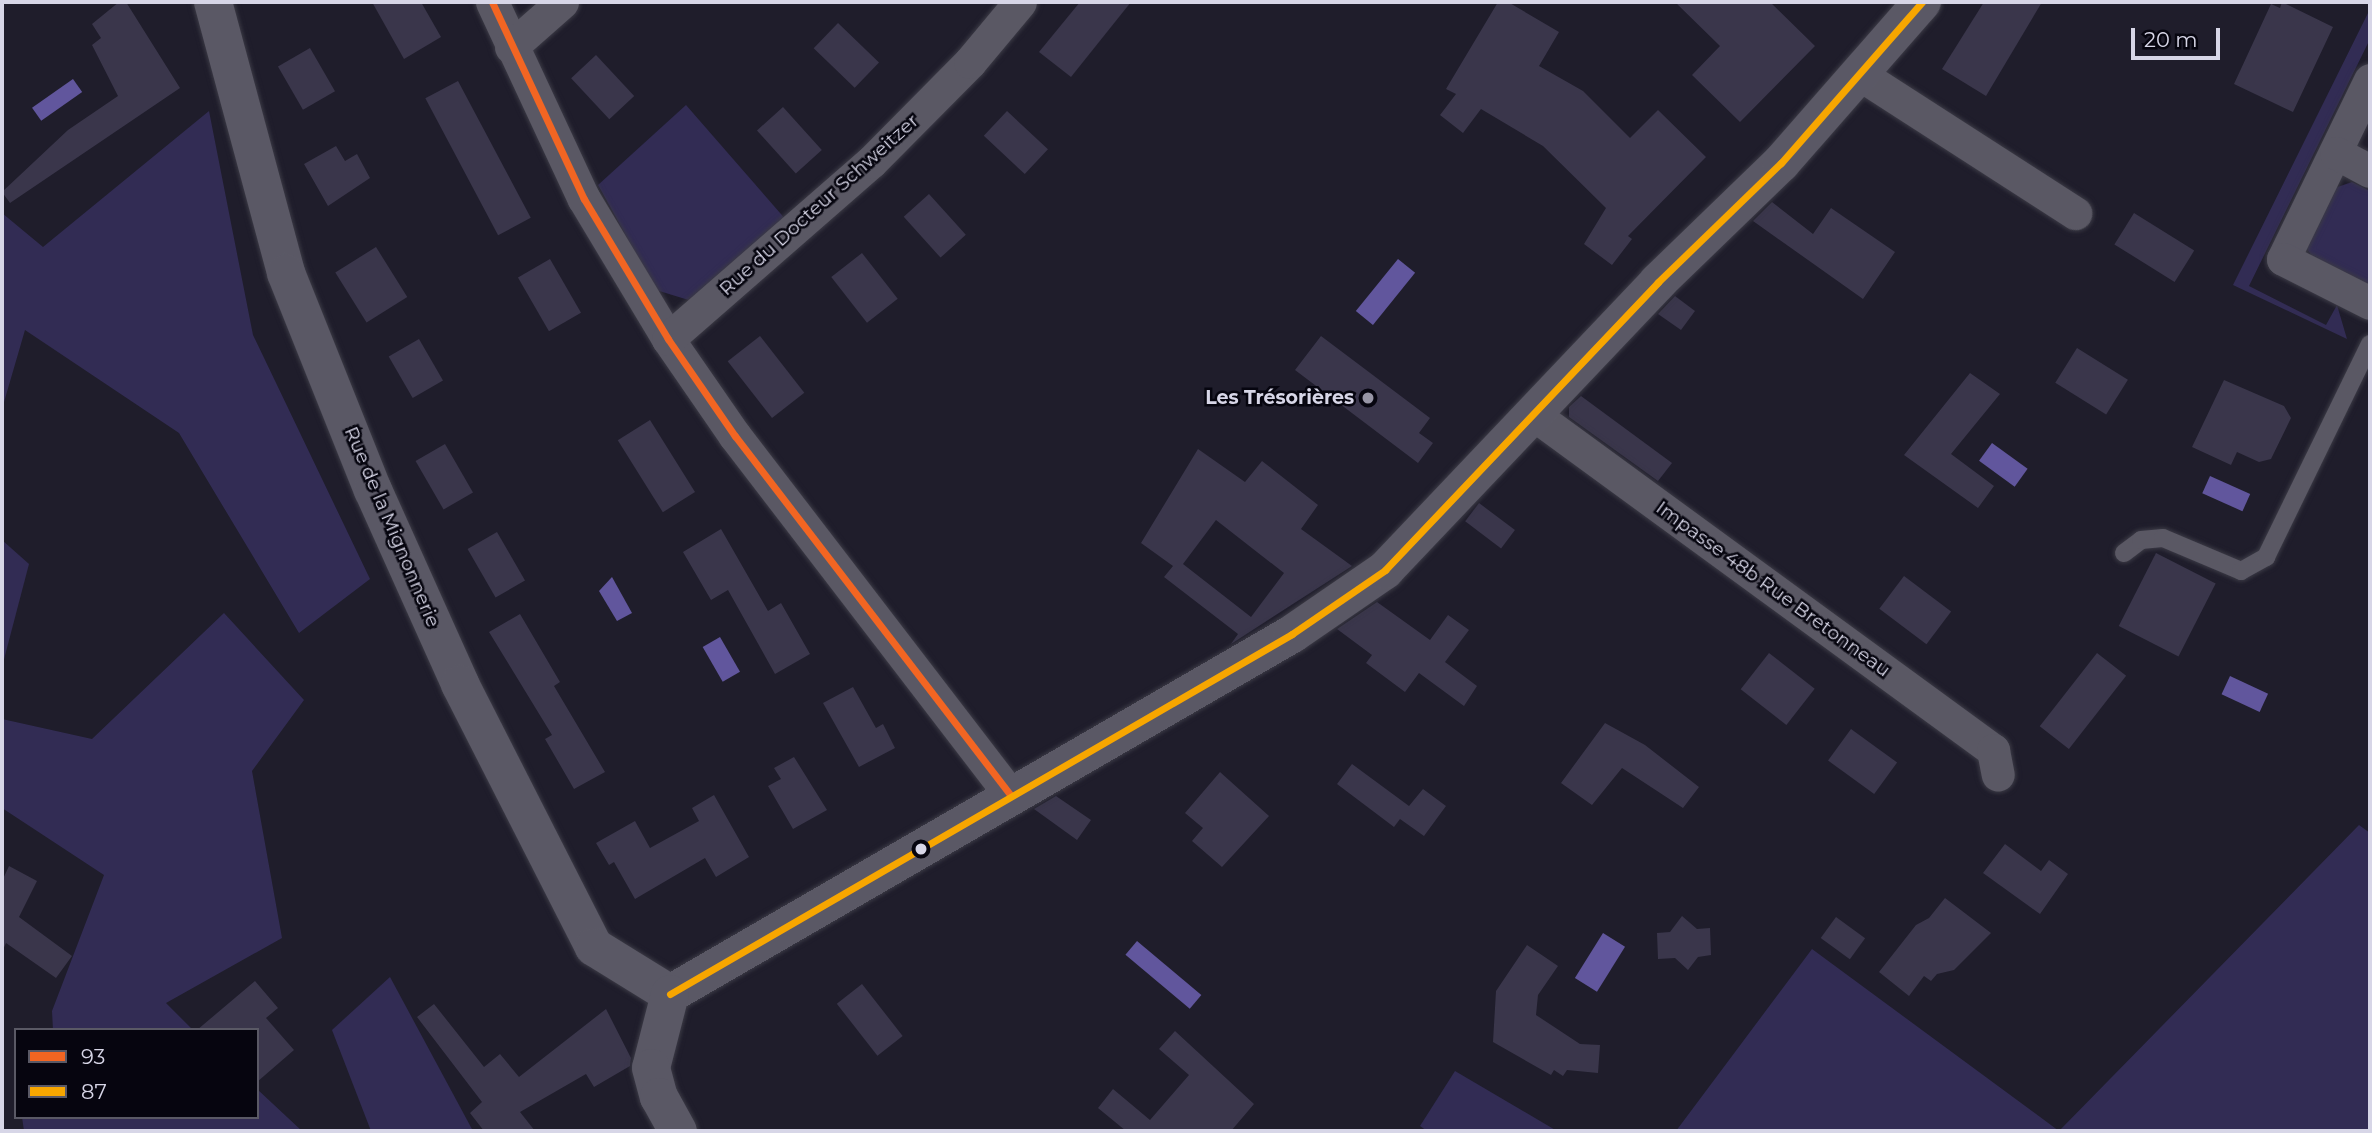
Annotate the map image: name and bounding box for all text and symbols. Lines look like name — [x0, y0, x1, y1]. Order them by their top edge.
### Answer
scale bar — [2134, 14, 2223, 58]
text: 20 m — [2144, 27, 2198, 52]
street label: Rue du Docteur Schweitzer — [715, 109, 923, 301]
place label: Les Trésorières — [1205, 387, 1354, 409]
marker: Les Trésorières — [1360, 390, 1376, 406]
street label: Rue de la Mignonnerie — [339, 423, 445, 631]
street label: Impasse 48b Rue Bretonneau — [1651, 496, 1895, 682]
unlabelled marker — [914, 842, 928, 856]
legend — [14, 1028, 259, 1119]
text: 93 — [81, 1044, 105, 1069]
text: 87 — [81, 1079, 107, 1104]

